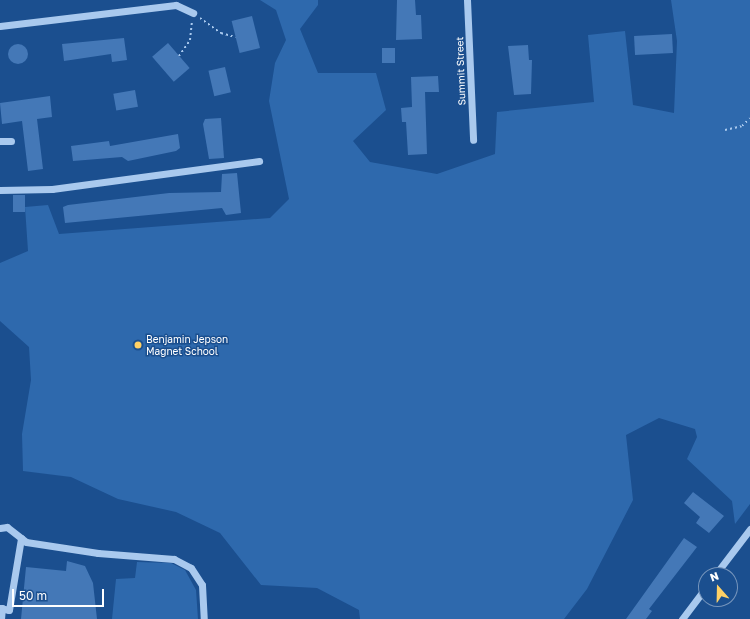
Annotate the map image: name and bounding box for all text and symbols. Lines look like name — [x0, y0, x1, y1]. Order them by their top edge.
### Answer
street label: Summit Street — [454, 36, 468, 106]
place label: Benjamin Jepson Magnet School — [146, 333, 228, 356]
marker: Benjamin Jepson Magnet School — [133, 340, 143, 350]
north arrow — [698, 567, 738, 607]
text: N — [708, 569, 720, 584]
scale bar — [14, 581, 106, 607]
text: 50 m — [19, 588, 47, 603]

